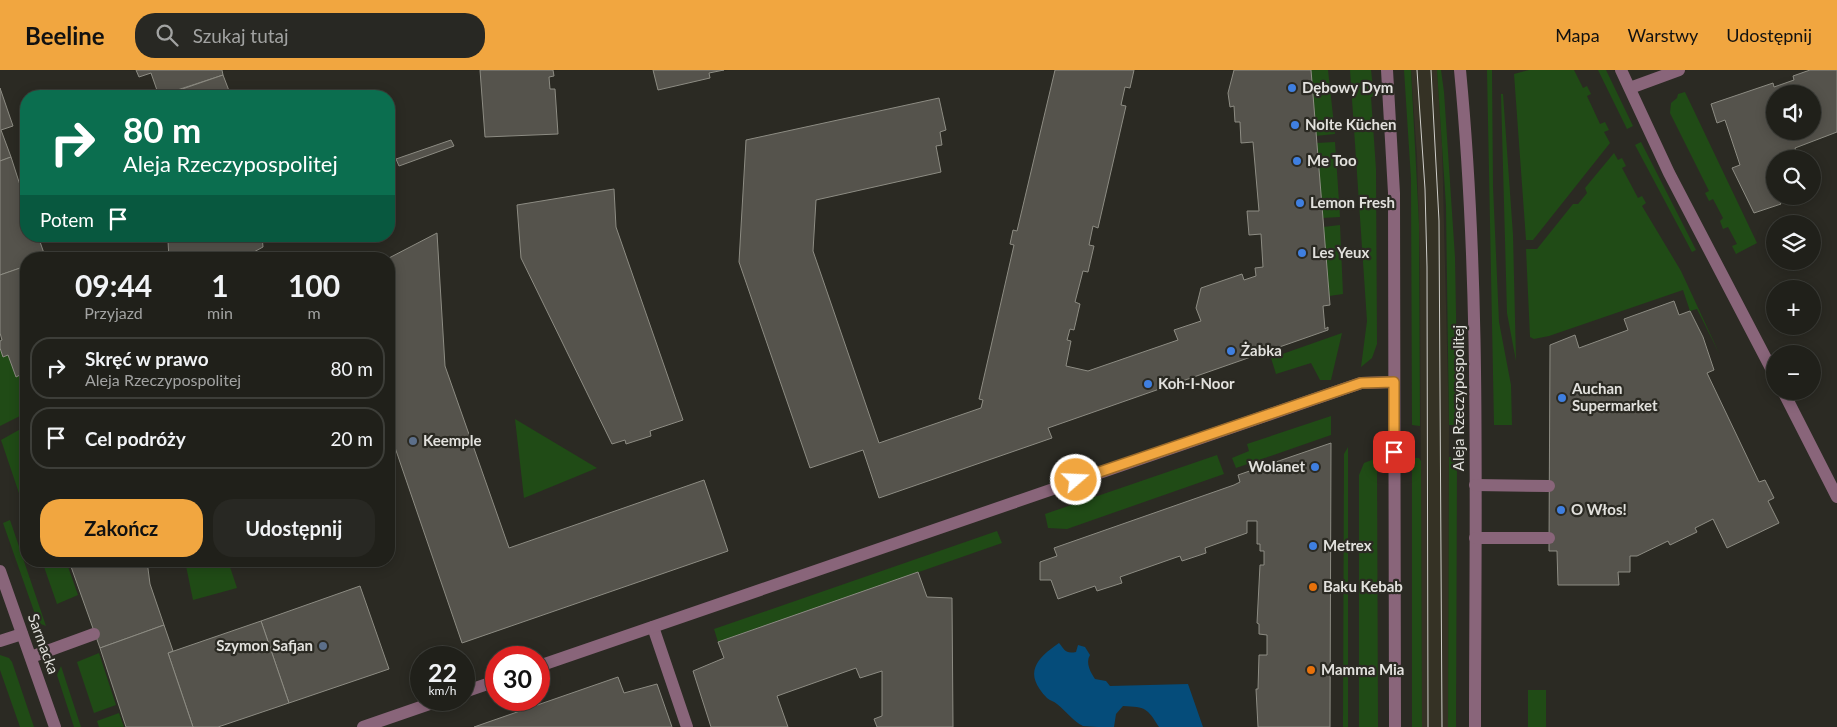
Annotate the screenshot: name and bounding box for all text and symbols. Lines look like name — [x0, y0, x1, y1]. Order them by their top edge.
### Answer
search box — [135, 13, 485, 58]
text: Beeline — [25, 21, 105, 50]
icon: search — [153, 21, 181, 49]
text: Szukaj tutaj — [193, 24, 289, 47]
text: Mapa — [1555, 24, 1600, 46]
text: Warstwy — [1628, 24, 1698, 46]
text: Udostępnij — [1726, 24, 1812, 46]
place label: Dębowy Dym — [1302, 78, 1393, 96]
marker: Dębowy Dym — [1286, 82, 1298, 94]
map controls — [1766, 85, 1821, 400]
button: sound — [1766, 85, 1821, 140]
text: 80 m — [123, 108, 201, 150]
icon: right — [40, 110, 105, 175]
place label: Nolte Küchen — [1305, 115, 1396, 133]
marker: Nolte Küchen — [1289, 119, 1301, 131]
text: Aleja Rzeczypospolitej — [123, 150, 338, 177]
button: search — [1766, 150, 1821, 205]
place label: Me Too — [1307, 151, 1357, 169]
marker: Me Too — [1291, 155, 1303, 167]
place label: Lemon Fresh — [1310, 193, 1395, 211]
marker: Lemon Fresh — [1294, 197, 1306, 209]
icon: arrive — [104, 205, 132, 233]
text: Potem — [40, 208, 94, 231]
button: layers — [1766, 215, 1821, 270]
place label: Les Yeux — [1312, 243, 1370, 261]
marker: Les Yeux — [1296, 247, 1308, 259]
text: 09:44 — [75, 267, 152, 303]
text: 1 — [211, 267, 229, 303]
text: 100 — [288, 267, 340, 303]
button: + — [1766, 280, 1821, 335]
text: Przyjazd — [84, 303, 143, 322]
text: min — [207, 303, 233, 322]
text: m — [307, 303, 321, 322]
street label: Aleja Rzeczypospolitej — [1449, 325, 1467, 471]
place label: Żabka — [1241, 341, 1282, 359]
marker: Żabka — [1225, 345, 1237, 357]
button: − — [1766, 345, 1821, 400]
text: Skręć w prawo — [85, 347, 209, 370]
icon: right — [42, 354, 70, 382]
text: 80 m — [330, 357, 373, 380]
text: Aleja Rzeczypospolitej — [85, 370, 241, 389]
place label: Koh-I-Noor — [1158, 374, 1235, 392]
marker: Koh-I-Noor — [1142, 378, 1154, 390]
place label: Auchan Supermarket — [1571, 379, 1658, 414]
marker: Auchan Supermarket — [1556, 392, 1568, 404]
icon: arrive — [42, 424, 70, 452]
text: Cel podróży — [85, 427, 186, 450]
text: 20 m — [330, 427, 373, 450]
place label: Keemple — [423, 431, 482, 449]
pin — [1373, 431, 1415, 473]
marker: Keemple — [407, 435, 419, 447]
icon: arrive — [1380, 438, 1408, 466]
position arrow — [1049, 453, 1101, 505]
place label: Wolanet — [1248, 457, 1305, 475]
marker: Wolanet — [1309, 461, 1321, 473]
button: Zakończ — [40, 499, 203, 557]
button: Udostępnij — [213, 499, 375, 557]
place label: O Włos! — [1571, 500, 1627, 518]
marker: O Włos! — [1555, 504, 1567, 516]
place label: Metrex — [1323, 536, 1372, 554]
marker: Metrex — [1307, 540, 1319, 552]
place label: Baku Kebab — [1323, 577, 1403, 595]
marker: Baku Kebab — [1307, 581, 1319, 593]
street label: Sarmacka — [25, 611, 63, 676]
place label: Szymon Safjan — [216, 636, 313, 654]
marker: Szymon Safjan — [317, 640, 329, 652]
speed limit sign: 30 — [485, 646, 550, 711]
text: 22 — [428, 657, 457, 687]
place label: Mamma Mia — [1321, 660, 1404, 678]
marker: Mamma Mia — [1305, 664, 1317, 676]
text: km/h — [428, 683, 457, 698]

